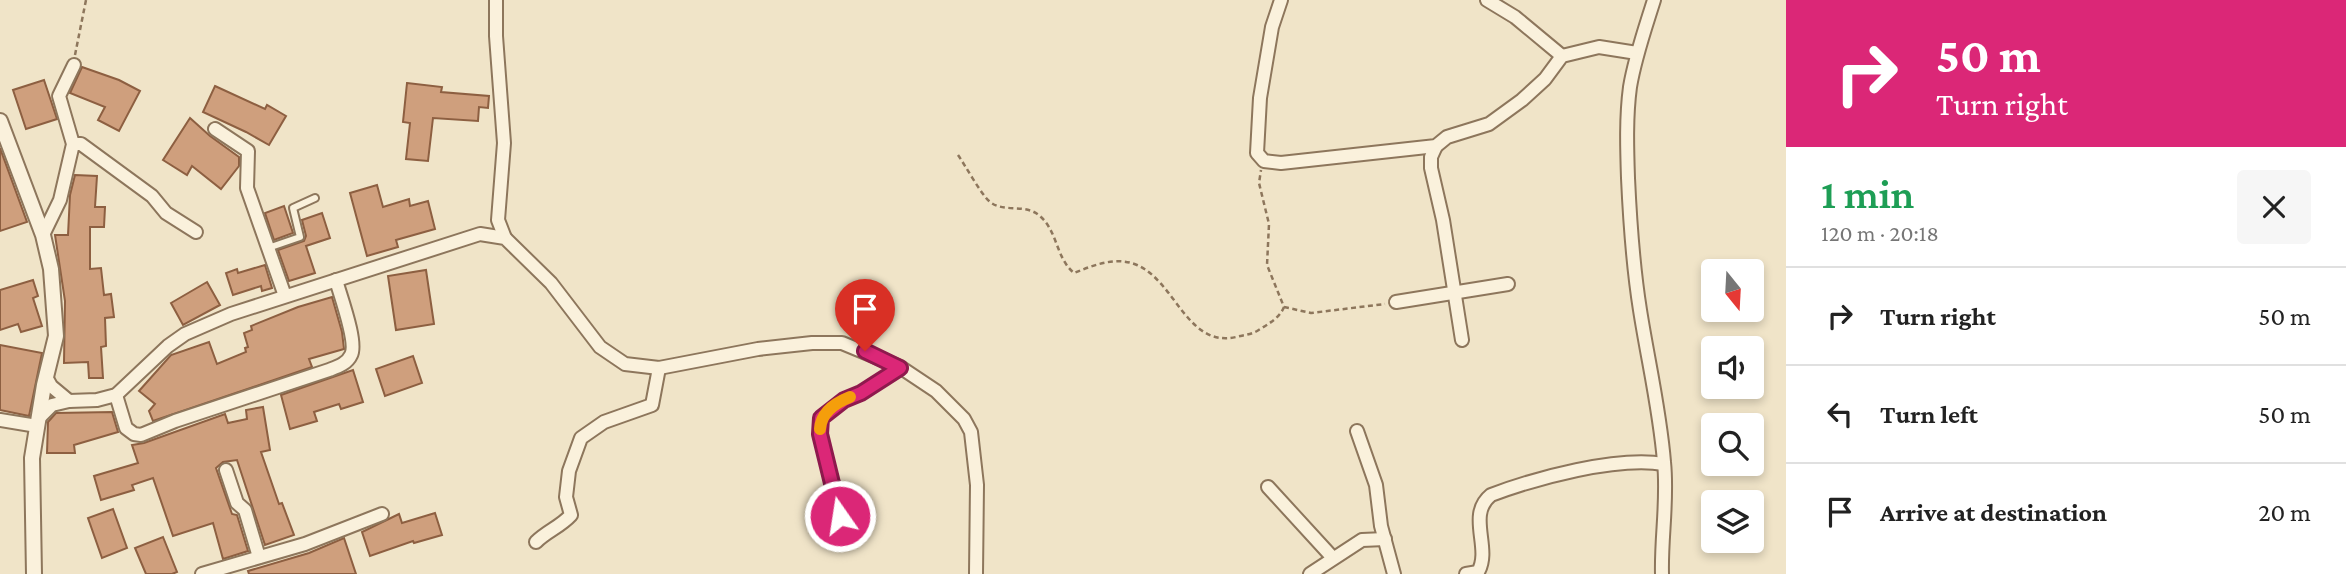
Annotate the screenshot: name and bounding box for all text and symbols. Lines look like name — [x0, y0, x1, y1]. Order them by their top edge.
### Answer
icon: right — [1821, 28, 1912, 119]
text: 50 m — [1936, 28, 2041, 83]
text: Turn right — [1936, 86, 2068, 122]
text: 1 min — [1821, 170, 1914, 217]
button: close — [2237, 170, 2311, 244]
text: 120 m · 20:18 — [1821, 220, 1939, 246]
north arrow — [1701, 259, 1764, 322]
map controls — [1701, 259, 1764, 553]
pin — [835, 279, 895, 351]
icon: arrive — [846, 290, 884, 328]
icon: right — [1821, 297, 1859, 335]
text: Turn right — [1880, 302, 1996, 331]
text: 50 m — [2258, 302, 2311, 331]
button: sound — [1701, 336, 1764, 399]
icon: left — [1821, 395, 1859, 433]
text: Turn left — [1880, 400, 1978, 429]
text: 50 m — [2258, 400, 2311, 429]
button: search — [1701, 413, 1764, 476]
position arrow — [803, 479, 877, 553]
button: layers — [1701, 490, 1764, 553]
icon: arrive — [1821, 493, 1859, 531]
text: Arrive at destination — [1880, 498, 2107, 527]
text: 20 m — [2258, 498, 2311, 527]

